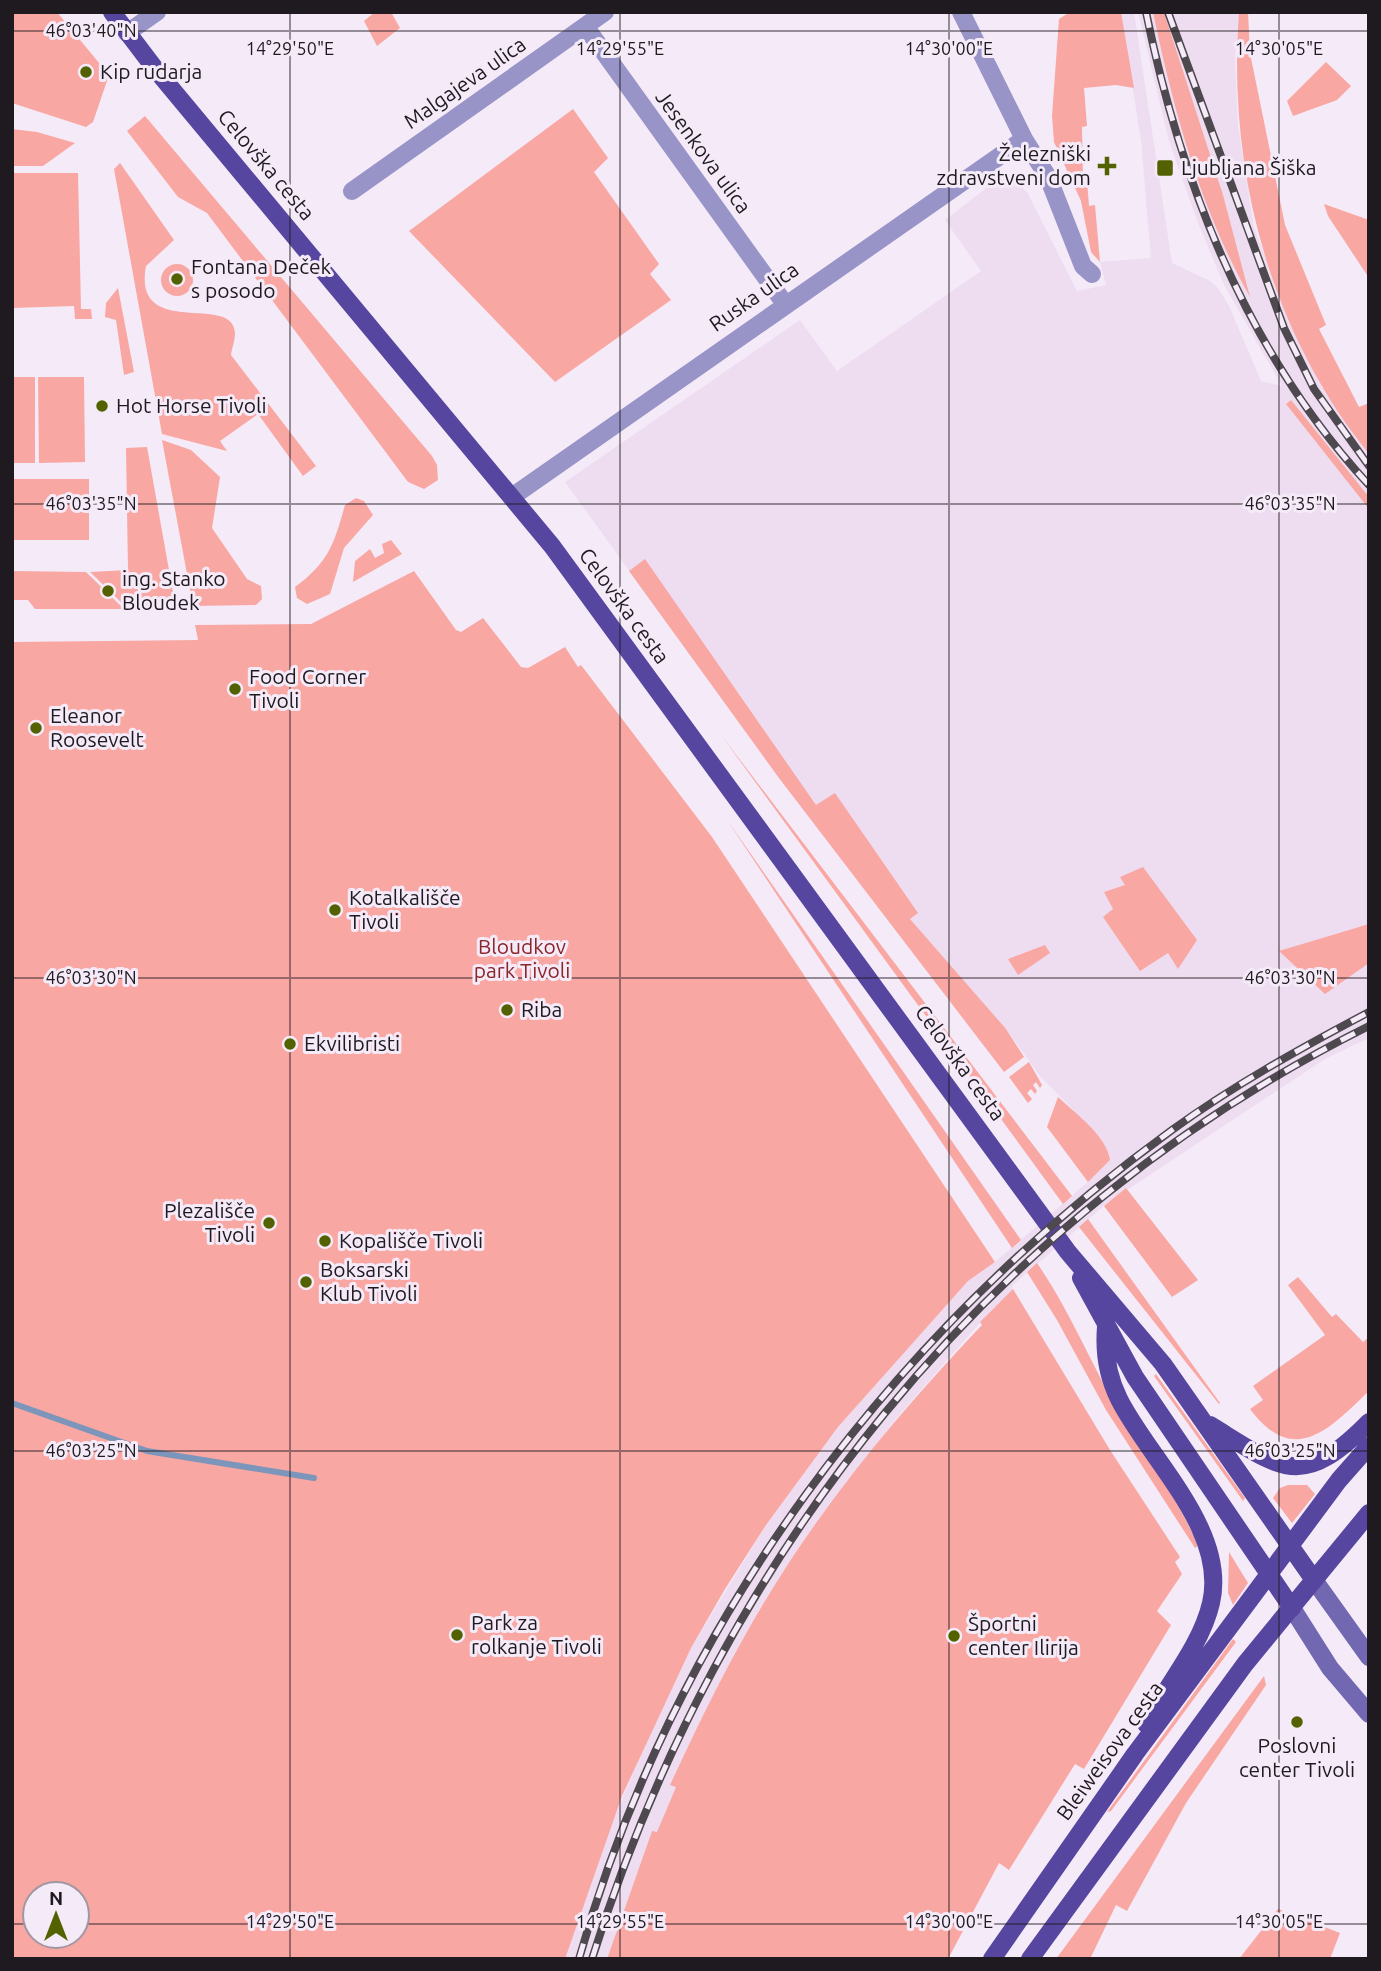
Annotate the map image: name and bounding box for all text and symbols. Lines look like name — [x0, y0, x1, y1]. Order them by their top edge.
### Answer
text: 46°03'40"N — [45, 20, 137, 40]
street label: Malgajeva ulica — [399, 31, 530, 133]
text: 14°29'50"E — [246, 38, 334, 58]
text: 14°29'55"E — [576, 38, 664, 58]
text: 14°30'00"E — [905, 38, 993, 58]
text: 14°30'05"E — [1235, 38, 1323, 58]
place label: Kip rudarja — [100, 59, 202, 83]
marker: Kip rudarja — [78, 64, 94, 80]
street label: Jesenkova ulica — [651, 85, 756, 218]
street label: Celovška cesta — [213, 104, 320, 225]
place label: Železniški zdravstveni dom — [937, 141, 1091, 189]
place label: Ljubljana Šiška — [1181, 155, 1317, 179]
marker: Železniški zdravstveni dom — [1097, 156, 1117, 176]
marker: Ljubljana Šiška — [1155, 158, 1175, 178]
place label: Fontana Deček s posodo — [191, 254, 332, 302]
street label: Ruska ulica — [704, 257, 803, 336]
marker: Fontana Deček s posodo — [169, 271, 185, 287]
place label: Hot Horse Tivoli — [116, 393, 267, 417]
marker: Hot Horse Tivoli — [94, 398, 110, 414]
text: 46°03'35"N — [45, 493, 137, 513]
text: 46°03'35"N — [1244, 493, 1336, 513]
street label: Celovška cesta — [575, 543, 675, 668]
place label: ing. Stanko Bloudek — [122, 566, 226, 614]
marker: ing. Stanko Bloudek — [100, 583, 116, 599]
place label: Food Corner Tivoli — [249, 664, 366, 712]
marker: Food Corner Tivoli — [227, 681, 243, 697]
place label: Eleanor Roosevelt — [50, 703, 144, 751]
marker: Eleanor Roosevelt — [28, 720, 44, 736]
place label: Kotalkališče Tivoli — [349, 885, 461, 933]
marker: Kotalkališče Tivoli — [327, 902, 343, 918]
park label: Bloudkov park Tivoli — [474, 934, 570, 982]
text: 46°03'30"N — [45, 967, 137, 987]
text: 46°03'30"N — [1244, 967, 1336, 987]
place label: Riba — [521, 997, 562, 1021]
street label: Celovška cesta — [911, 1000, 1011, 1125]
marker: Riba — [499, 1002, 515, 1018]
place label: Ekvilibristi — [304, 1031, 400, 1055]
marker: Ekvilibristi — [282, 1036, 298, 1052]
place label: Plezališče Tivoli — [164, 1198, 255, 1246]
marker: Plezališče Tivoli — [261, 1215, 277, 1231]
place label: Kopališče Tivoli — [339, 1228, 483, 1252]
marker: Kopališče Tivoli — [317, 1233, 333, 1249]
place label: Boksarski Klub Tivoli — [320, 1257, 418, 1305]
marker: Boksarski Klub Tivoli — [298, 1274, 314, 1290]
text: 46°03'25"N — [45, 1440, 137, 1460]
text: 46°03'25"N — [1244, 1440, 1336, 1460]
place label: Park za rolkanje Tivoli — [471, 1610, 602, 1658]
place label: Športni center Ilirija — [968, 1611, 1079, 1659]
marker: Park za rolkanje Tivoli — [449, 1627, 465, 1643]
marker: Športni center Ilirija — [946, 1628, 962, 1644]
street label: Bleiweisova cesta — [1051, 1677, 1167, 1824]
marker: Poslovni center Tivoli — [1289, 1714, 1305, 1730]
place label: Poslovni center Tivoli — [1239, 1733, 1355, 1781]
north arrow — [21, 1880, 91, 1950]
text: N — [49, 1887, 63, 1909]
text: 14°29'50"E — [246, 1911, 334, 1931]
text: 14°29'55"E — [576, 1911, 664, 1931]
text: 14°30'00"E — [905, 1911, 993, 1931]
text: 14°30'05"E — [1235, 1911, 1323, 1931]

